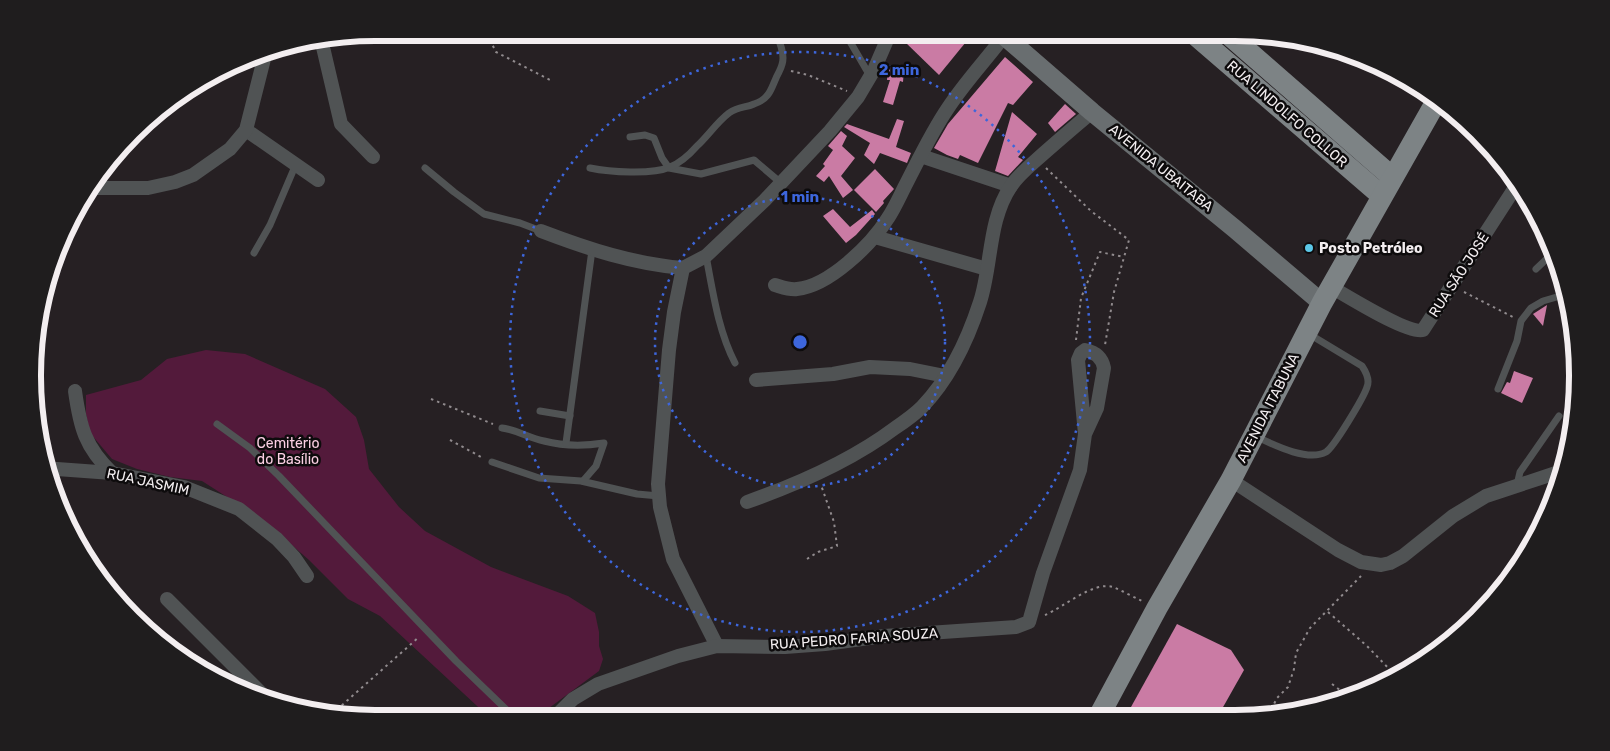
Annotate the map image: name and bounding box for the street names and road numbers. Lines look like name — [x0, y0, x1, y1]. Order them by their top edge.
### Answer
street label: RUA LINDOLFO COLLOR — [1223, 57, 1351, 171]
street label: AVENIDA UBAITABA — [1105, 121, 1217, 216]
street label: RUA SÃO JOSÉ — [1424, 229, 1493, 320]
street label: AVENIDA ITABUNA — [1233, 350, 1303, 465]
street label: RUA JASMIM — [105, 465, 191, 499]
street label: RUA PEDRO FARIA SOUZA — [769, 625, 939, 653]

